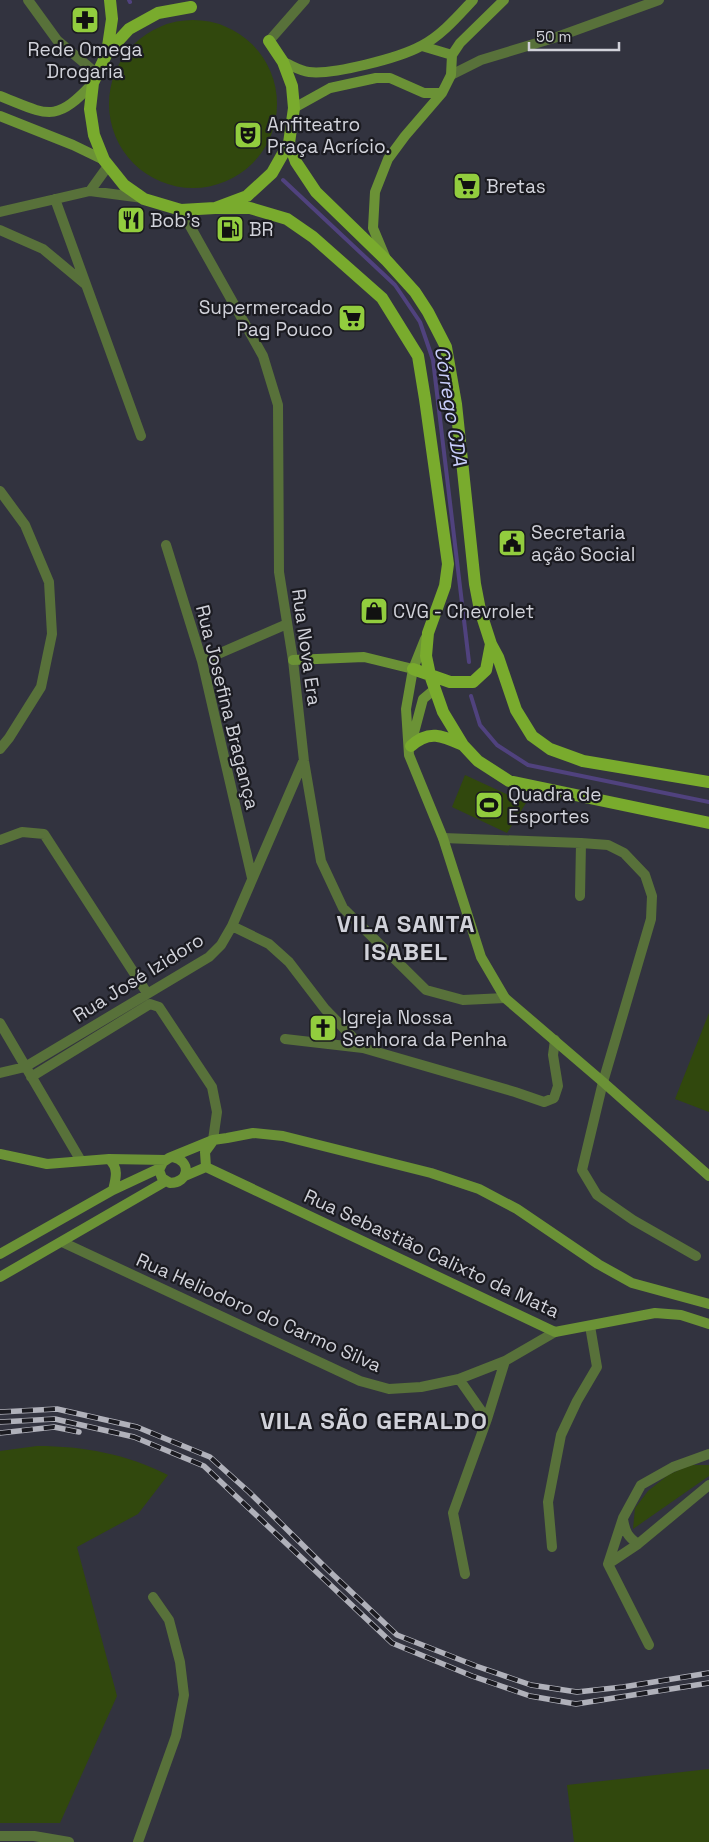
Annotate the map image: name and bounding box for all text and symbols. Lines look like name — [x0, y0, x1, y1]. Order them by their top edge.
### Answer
pharmacy icon: Rede Omega Drogaria — [70, 5, 100, 35]
scale bar — [529, 20, 619, 52]
text: 50 m — [536, 27, 571, 46]
place label: Rede Omega Drogaria — [27, 37, 143, 84]
place label: Anfiteatro Praça Acrício. — [267, 112, 390, 159]
theatre icon: Anfiteatro Praça Acrício. — [233, 120, 263, 150]
supermarket icon: Bretas — [452, 171, 482, 201]
place label: Bretas — [486, 174, 546, 199]
restaurant icon: Bob's — [116, 205, 146, 235]
place label: Bob's — [150, 208, 201, 233]
fuel station icon: BR — [215, 214, 245, 244]
place label: BR — [249, 217, 274, 242]
place label: Supermercado Pag Pouco — [199, 295, 333, 342]
supermarket icon: Supermercado Pag Pouco — [337, 303, 367, 333]
water label: Córrego CDA — [429, 344, 473, 468]
place label: Secretaria ação Social — [531, 520, 635, 567]
public building icon: Secretaria ação Social — [497, 528, 527, 558]
street label: Rua Nova Era — [286, 587, 327, 707]
shop icon: CVG - Chevrolet — [359, 596, 389, 626]
place label: CVG - Chevrolet — [393, 599, 534, 624]
street label: Rua Josefina Bragança — [190, 602, 265, 812]
place label: Quadra de Esportes — [508, 782, 601, 829]
sports icon: Quadra de Esportes — [474, 790, 504, 820]
district label: VILA SANTA ISABEL — [337, 908, 475, 967]
street label: Rua José Izidoro — [68, 927, 208, 1028]
place label: Igreja Nossa Senhora da Penha — [342, 1005, 507, 1052]
church icon: Igreja Nossa Senhora da Penha — [308, 1013, 338, 1043]
street label: Rua Sebastião Calixto da Mata — [300, 1183, 564, 1324]
street label: Rua Heliodoro do Carmo Silva — [132, 1247, 385, 1378]
district label: VILA SÃO GERALDO — [260, 1405, 488, 1436]

